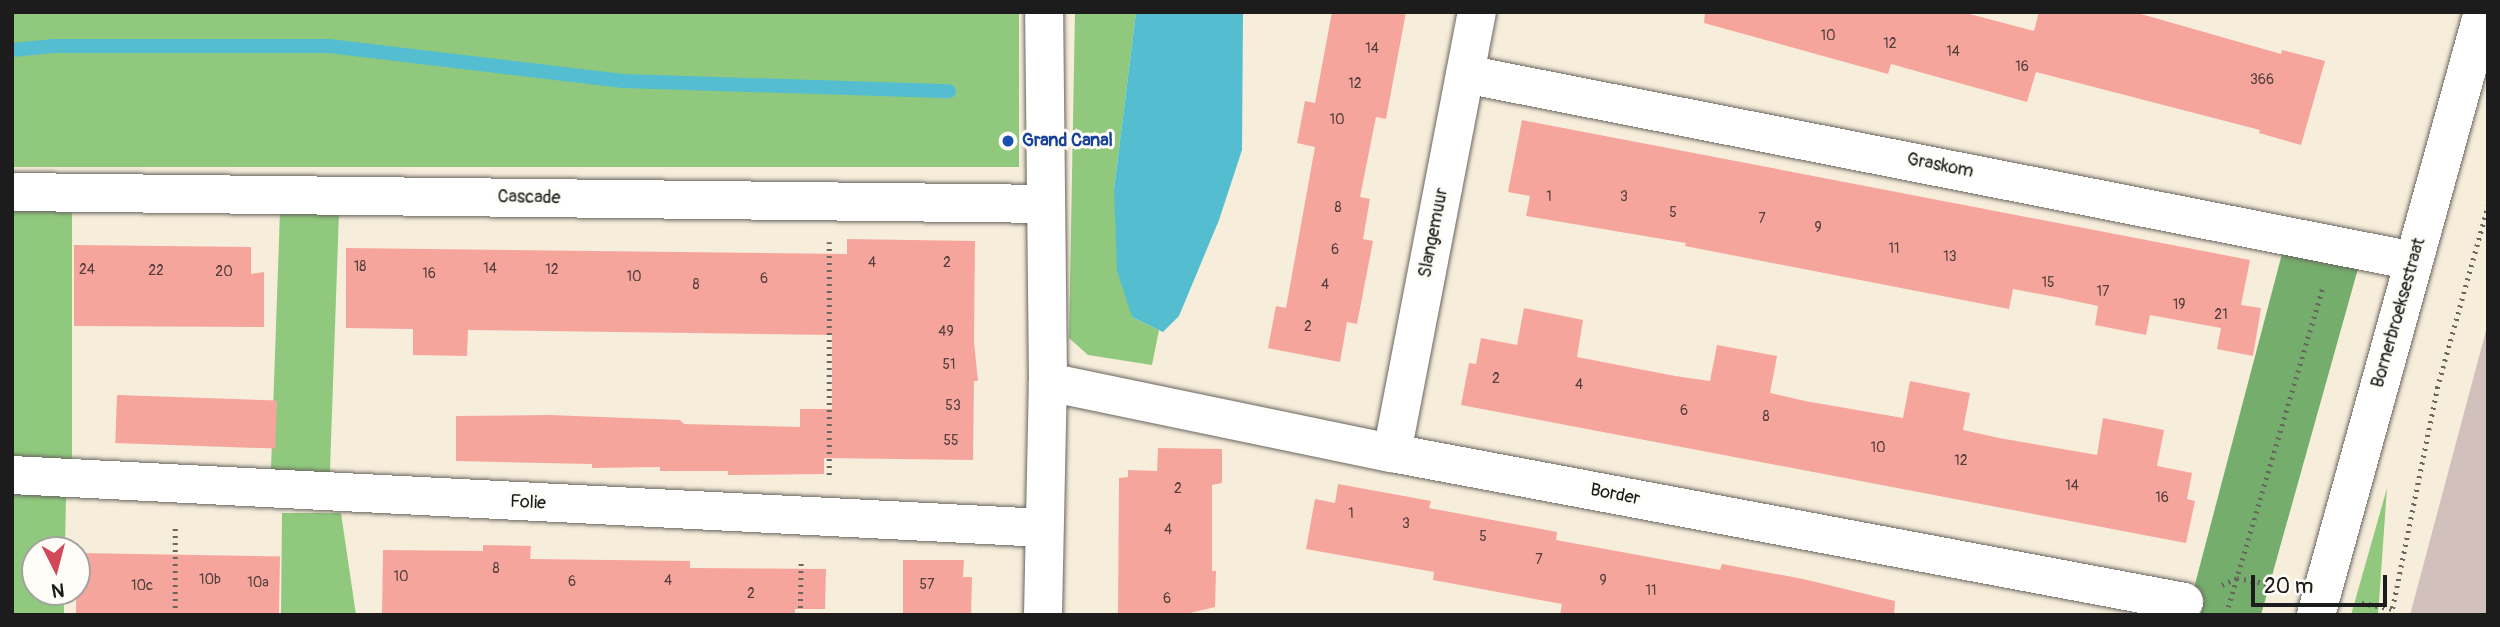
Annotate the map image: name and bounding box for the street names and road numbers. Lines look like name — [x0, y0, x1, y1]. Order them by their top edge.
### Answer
street label: Graskom — [1905, 149, 1975, 183]
street label: Slangemuur — [1415, 186, 1453, 280]
street label: Cascade — [497, 187, 561, 209]
street label: Bornerbroeksestraat — [2367, 236, 2431, 390]
street label: Border — [1588, 480, 1642, 510]
street label: Folie — [509, 491, 547, 515]

